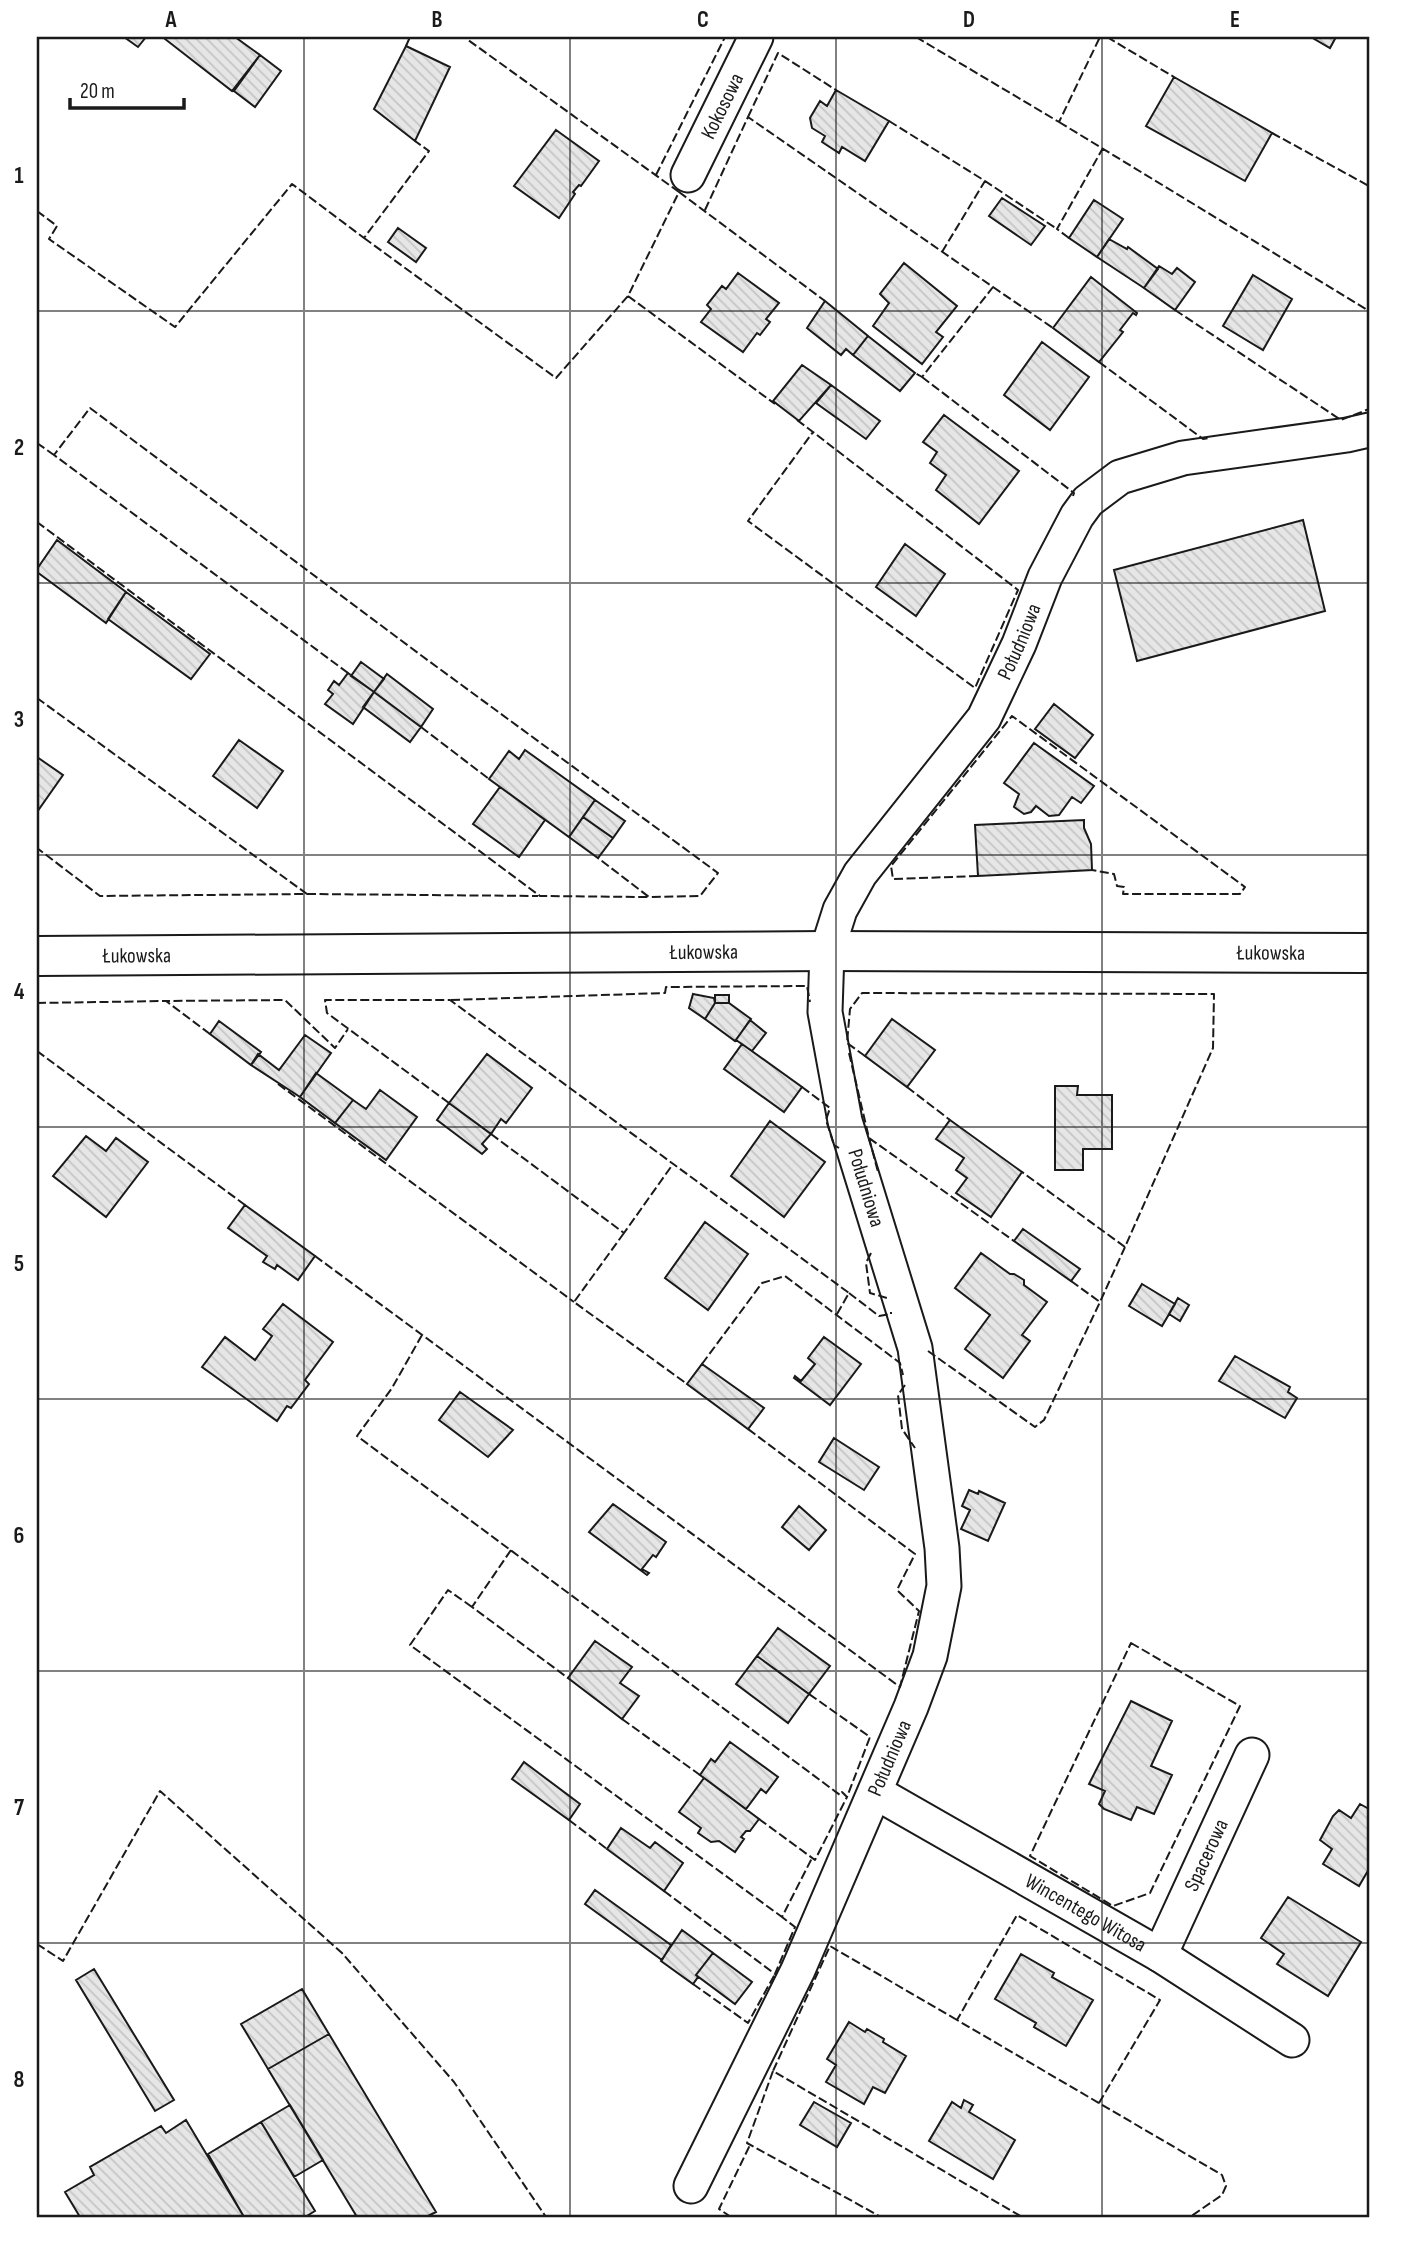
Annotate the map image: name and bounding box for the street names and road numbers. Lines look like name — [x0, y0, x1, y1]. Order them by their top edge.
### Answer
street label: Kokosowa — [695, 69, 749, 143]
street label: Południowa — [992, 600, 1046, 684]
street label: Łukowska — [669, 939, 738, 965]
street label: Łukowska — [1236, 940, 1305, 965]
street label: Łukowska — [102, 943, 171, 968]
street label: Południowa — [842, 1146, 890, 1230]
street label: Południowa — [862, 1716, 916, 1800]
street label: Spacerowa — [1179, 1815, 1233, 1895]
street label: Wincentego Witosa — [1021, 1868, 1151, 1957]

